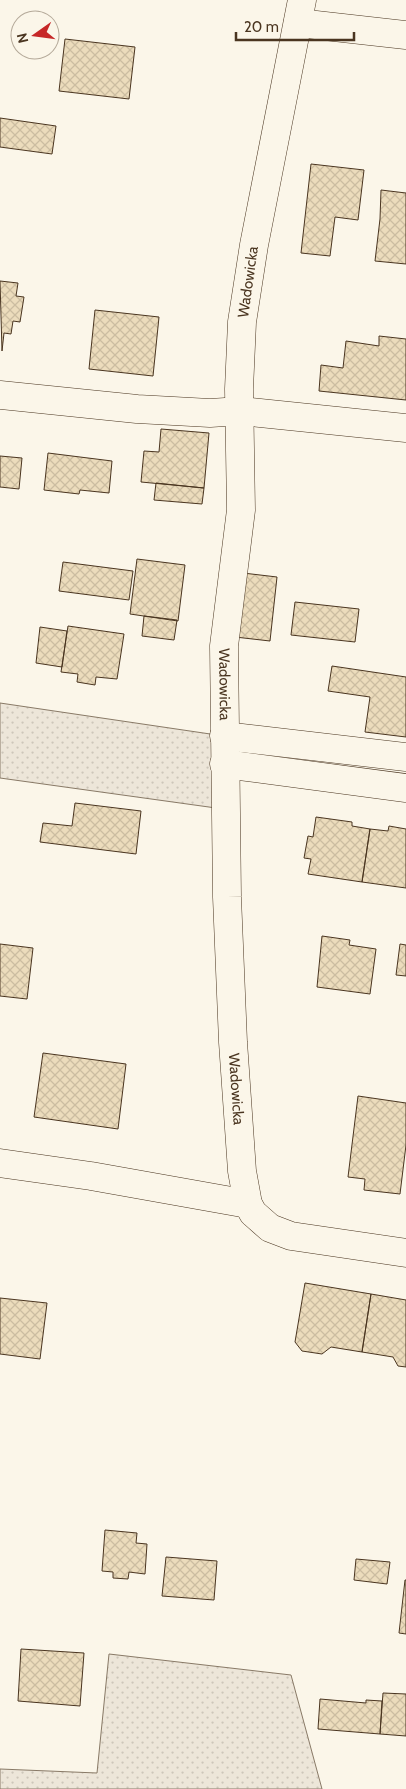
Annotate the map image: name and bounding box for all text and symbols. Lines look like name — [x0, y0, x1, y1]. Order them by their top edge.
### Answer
north arrow — [10, 10, 60, 60]
scale bar — [236, 10, 354, 42]
text: 20 m — [244, 18, 279, 36]
text: N — [12, 31, 32, 45]
street label: Wadowicka — [234, 244, 262, 319]
street label: Wadowicka — [215, 648, 234, 721]
street label: Wadowicka — [225, 1052, 248, 1126]

